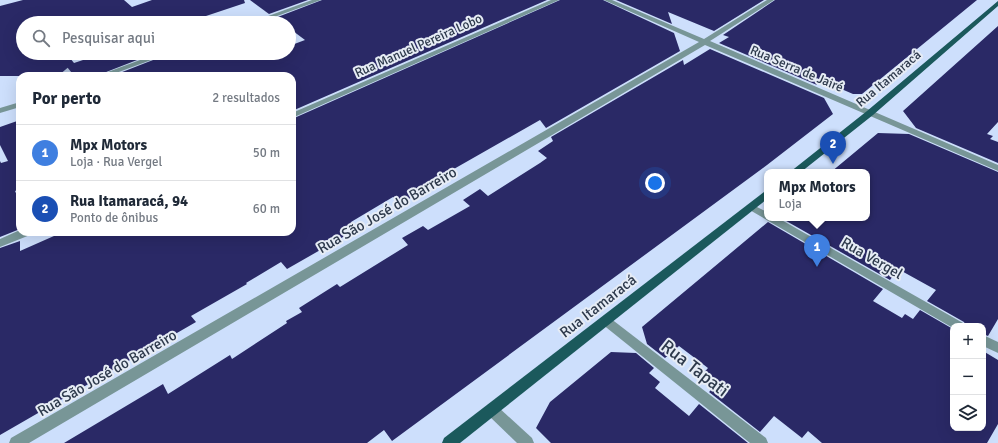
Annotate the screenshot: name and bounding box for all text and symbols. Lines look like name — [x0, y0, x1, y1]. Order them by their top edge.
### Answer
street label: Rua Manuel Pereira Lobo — [352, 11, 485, 81]
search box — [16, 16, 296, 60]
icon: search — [30, 27, 52, 49]
text: Pesquisar aqui — [62, 29, 155, 47]
street label: Rua Serra de Jairé — [748, 42, 846, 96]
street label: Rua Itamaracá — [853, 47, 924, 111]
text: Por perto — [32, 88, 101, 109]
text: 2 resultados — [212, 90, 280, 106]
pin: 2 — [820, 131, 846, 164]
text: Mpx Motors — [70, 136, 147, 154]
text: 1 — [41, 145, 49, 161]
text: 50 m — [253, 145, 280, 161]
text: Loja · Rua Vergel — [70, 154, 162, 170]
street label: Rua São José do Barreiro — [314, 163, 460, 257]
popup — [764, 169, 870, 221]
your location — [645, 173, 665, 193]
text: Mpx Motors — [778, 178, 856, 196]
text: Rua Itamaracá, 94 — [70, 192, 188, 210]
text: Loja — [778, 196, 802, 212]
text: 2 — [41, 201, 49, 217]
text: 60 m — [253, 201, 280, 217]
text: Ponto de ônibus — [70, 210, 158, 226]
street label: Rua Vergel — [838, 233, 906, 283]
pin: 1 — [804, 234, 830, 267]
street label: Rua Itamaracá — [556, 271, 640, 341]
map controls — [950, 323, 986, 431]
button: + — [950, 323, 986, 359]
street label: Rua São José do Barreiro — [34, 326, 180, 420]
street label: Rua Tapati — [657, 335, 733, 401]
button: − — [950, 359, 986, 395]
button: layers — [950, 395, 986, 431]

